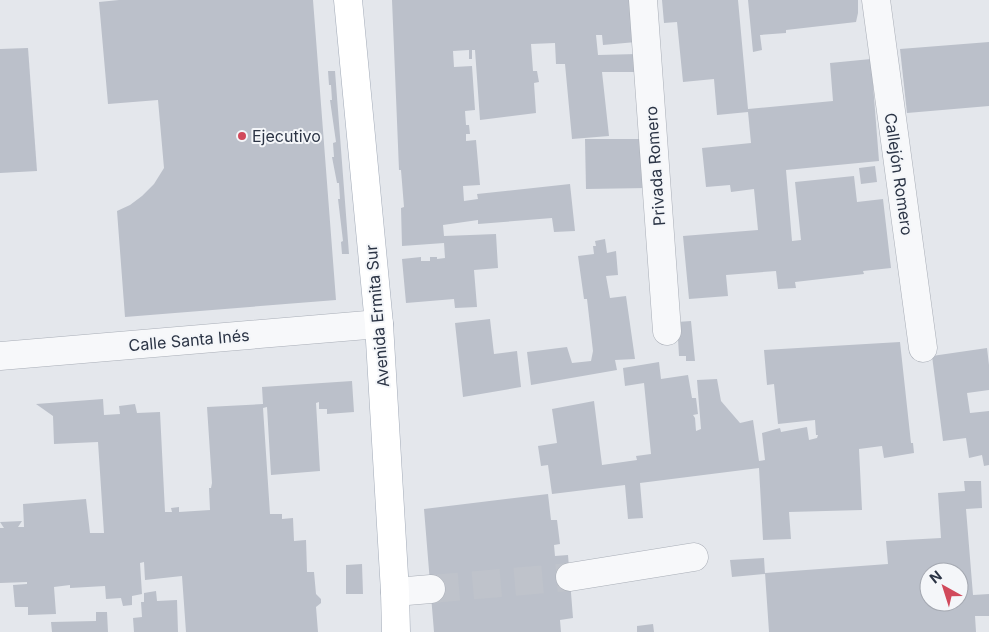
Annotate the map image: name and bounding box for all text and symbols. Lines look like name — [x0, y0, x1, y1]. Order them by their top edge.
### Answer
street label: Privada Romero — [641, 105, 669, 227]
street label: Callejón Romero — [881, 111, 917, 237]
place label: Ejecutivo — [252, 126, 321, 146]
marker: Ejecutivo — [236, 130, 248, 142]
street label: Avenida Ermita Sur — [361, 244, 393, 388]
street label: Calle Santa Inés — [128, 325, 250, 355]
north arrow — [919, 562, 969, 612]
text: N — [926, 567, 945, 586]

